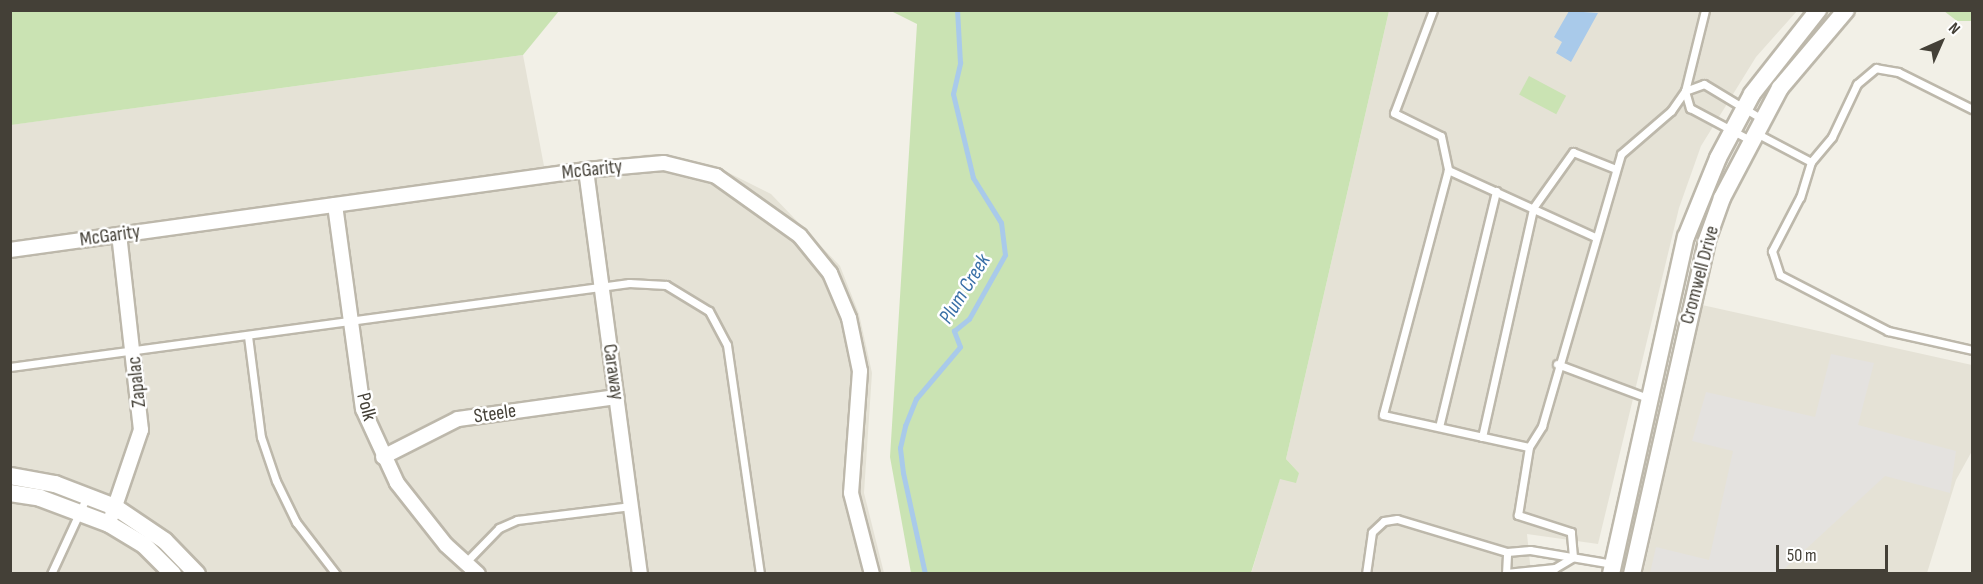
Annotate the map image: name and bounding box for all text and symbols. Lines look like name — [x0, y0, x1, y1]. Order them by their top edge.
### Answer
north arrow — [1911, 12, 1971, 72]
text: N — [1944, 19, 1964, 39]
street label: McGarity — [561, 155, 623, 185]
street label: McGarity — [78, 220, 142, 252]
street label: Cromwell Drive — [1675, 223, 1725, 327]
water label: Plum Creek — [934, 250, 996, 328]
street label: Caraway — [597, 342, 629, 402]
street label: Zapalac — [122, 355, 152, 409]
street label: Polk — [351, 390, 381, 424]
street label: Steele — [472, 399, 518, 429]
scale bar — [1779, 533, 1892, 571]
text: 50 m — [1787, 545, 1817, 566]

